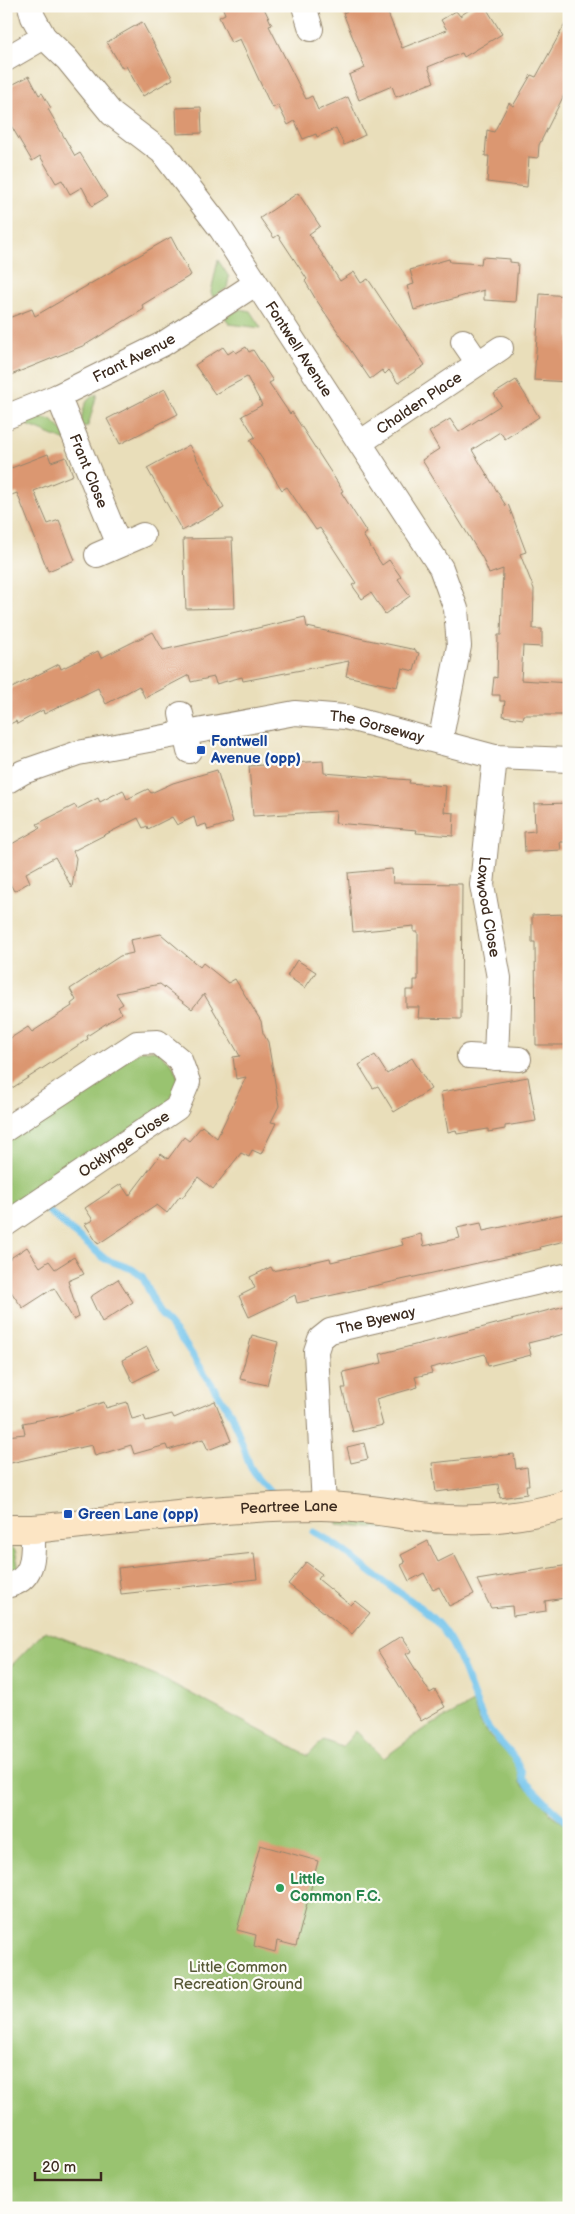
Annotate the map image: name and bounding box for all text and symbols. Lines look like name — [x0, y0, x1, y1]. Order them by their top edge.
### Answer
street label: Fontwell Avenue — [261, 298, 336, 401]
street label: Frant Avenue — [90, 329, 179, 387]
street label: Chalden Place — [373, 368, 466, 439]
street label: Frant Close — [65, 431, 112, 511]
street label: The Gorseway — [329, 707, 426, 748]
place label: Fontwell Avenue (opp) — [210, 732, 301, 768]
marker: Fontwell Avenue (opp) — [195, 744, 207, 756]
street label: Loxwood Close — [472, 856, 504, 959]
street label: Ocklynge Close — [75, 1107, 173, 1182]
street label: The Byeway — [335, 1302, 418, 1339]
street label: Peartree Lane — [240, 1497, 338, 1519]
place label: Green Lane (opp) — [78, 1505, 199, 1524]
marker: Green Lane (opp) — [62, 1508, 74, 1520]
place label: Little Common F.C. — [290, 1870, 381, 1906]
marker: Little Common F.C. — [274, 1882, 286, 1894]
park label: Little Common Recreation Ground — [173, 1958, 303, 1994]
scale bar — [35, 2149, 101, 2181]
text: 20 m — [42, 2158, 76, 2177]

